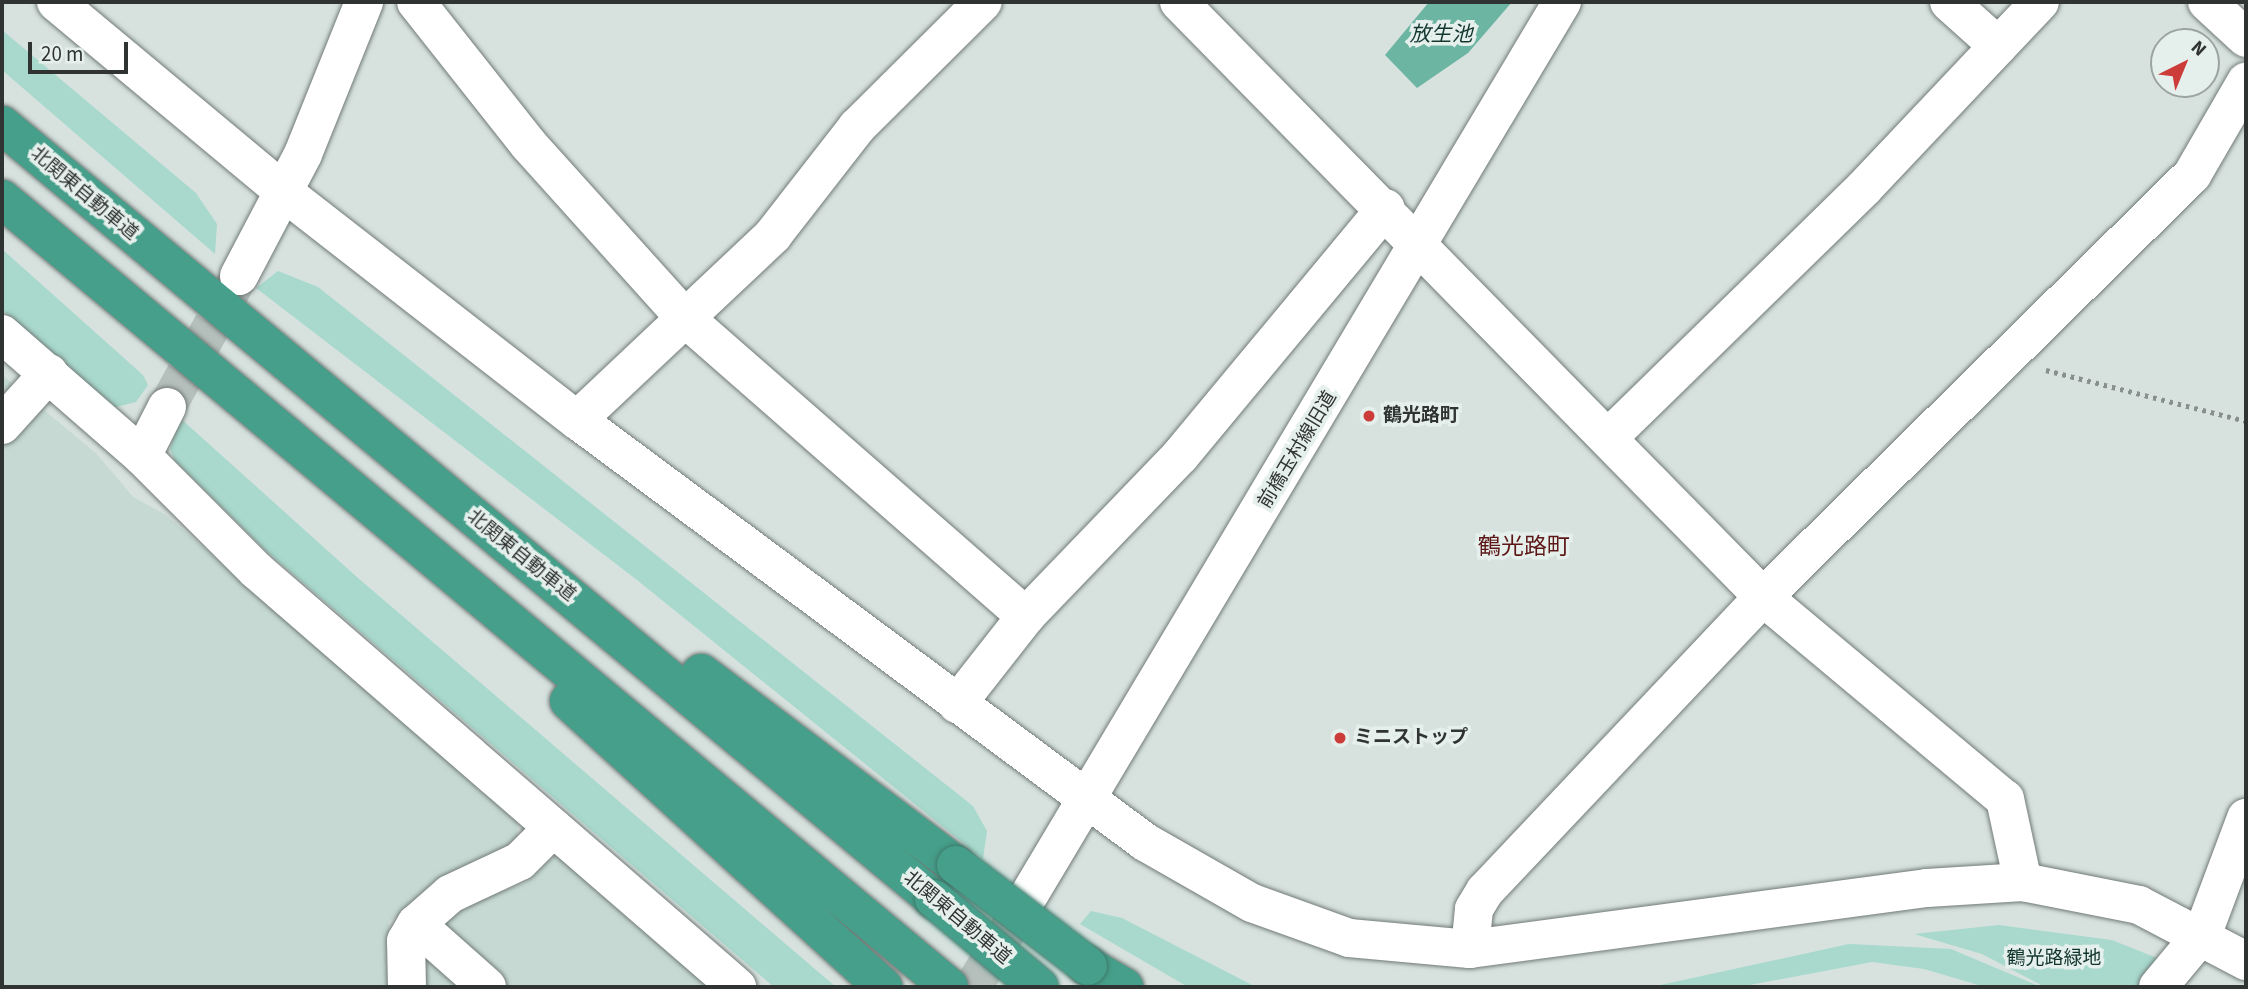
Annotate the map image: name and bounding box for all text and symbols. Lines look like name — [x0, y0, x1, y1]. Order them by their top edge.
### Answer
water label: 放生池 — [1410, 21, 1472, 47]
scale bar — [32, 28, 131, 72]
north arrow — [2150, 28, 2220, 98]
text: N — [2184, 35, 2212, 63]
text: 20 m — [41, 39, 83, 69]
street label: 北関東自動車道 — [26, 143, 142, 245]
street label: 前橋玉村線旧道 — [1254, 387, 1342, 513]
place label: 鶴光路町 — [1383, 405, 1459, 427]
marker: 鶴光路町 — [1361, 408, 1377, 424]
street label: 北関東自動車道 — [462, 505, 580, 607]
district label: 鶴光路町 — [1478, 533, 1570, 561]
place label: ミニストップ — [1354, 727, 1468, 749]
marker: ミニストップ — [1332, 730, 1348, 746]
street label: 北関東自動車道 — [899, 867, 1015, 969]
park label: 鶴光路緑地 — [2007, 948, 2101, 970]

